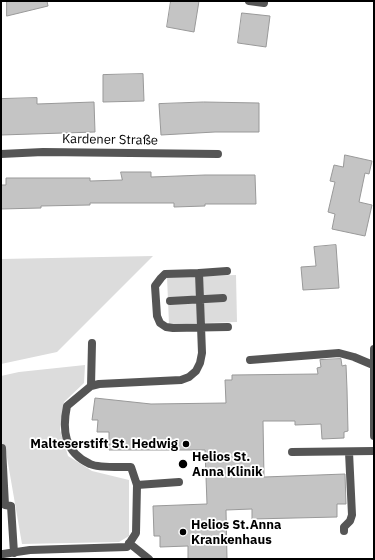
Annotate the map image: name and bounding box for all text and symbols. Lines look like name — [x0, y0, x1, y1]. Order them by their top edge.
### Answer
street label: Kardener Straße — [62, 131, 158, 149]
place label: Malteserstift St. Hedwig — [30, 436, 178, 452]
marker: Malteserstift St. Hedwig — [181, 439, 191, 449]
place label: Helios St. Anna Klinik — [192, 449, 262, 480]
marker: Helios St. Anna Klinik — [177, 458, 189, 470]
place label: Helios St.Anna Krankenhaus — [191, 517, 281, 548]
marker: Helios St.Anna Krankenhaus — [178, 527, 188, 537]

